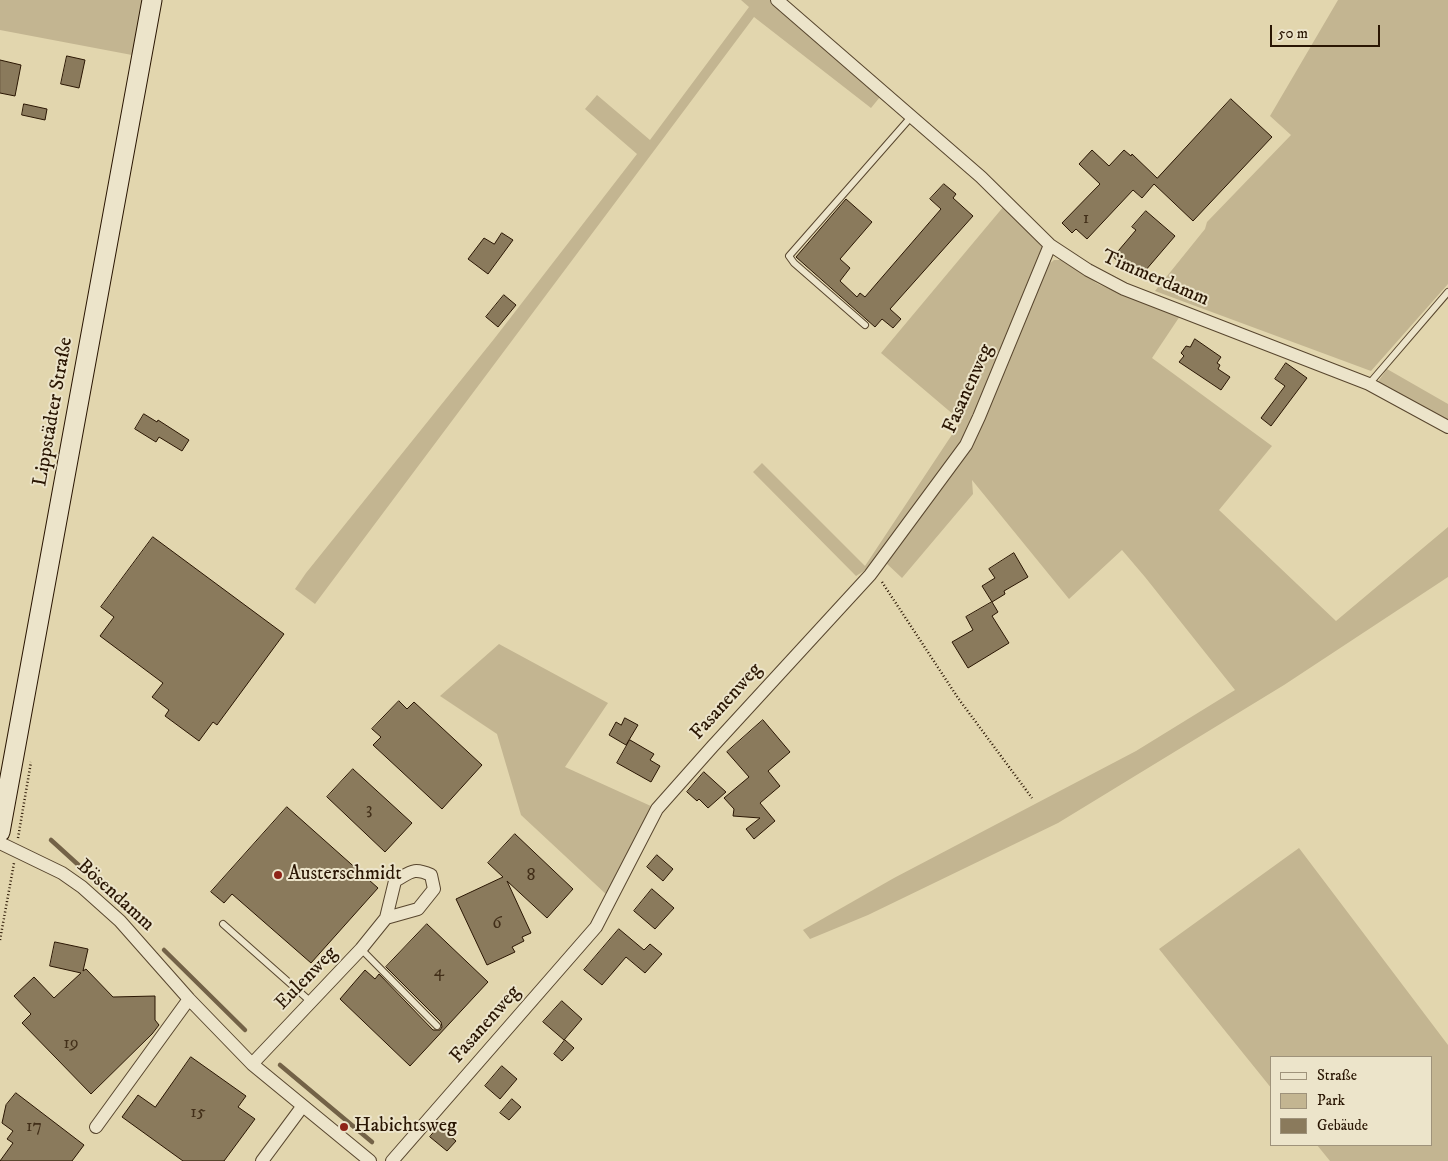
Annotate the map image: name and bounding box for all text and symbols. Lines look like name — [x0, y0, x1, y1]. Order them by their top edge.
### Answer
scale bar — [1273, 15, 1383, 47]
text: 50 m — [1278, 24, 1308, 43]
house number: 1 — [1083, 208, 1089, 230]
street label: Timmerdamm — [1098, 246, 1212, 312]
street label: Lippstädter Straße — [29, 336, 79, 488]
street label: Fasanenweg — [939, 341, 999, 437]
street label: Fasanenweg — [686, 659, 768, 745]
house number: 3 — [366, 799, 372, 821]
street label: Bösendamm — [71, 855, 159, 937]
place label: Austerschmidt — [288, 863, 402, 887]
house number: 8 — [526, 865, 536, 887]
marker: Austerschmidt — [272, 869, 284, 881]
house number: 6 — [492, 913, 502, 935]
street label: Eulenweg — [271, 942, 343, 1016]
house number: 4 — [434, 961, 444, 983]
street label: Fasanenweg — [446, 981, 526, 1069]
house number: 19 — [63, 1033, 79, 1055]
legend — [1270, 1056, 1433, 1146]
text: Straße — [1317, 1066, 1357, 1085]
text: Park — [1317, 1091, 1345, 1110]
house number: 15 — [190, 1102, 206, 1124]
place label: Habichtsweg — [354, 1115, 457, 1139]
house number: 17 — [26, 1116, 42, 1138]
text: Gebäude — [1317, 1116, 1368, 1135]
marker: Habichtsweg — [338, 1121, 350, 1133]

